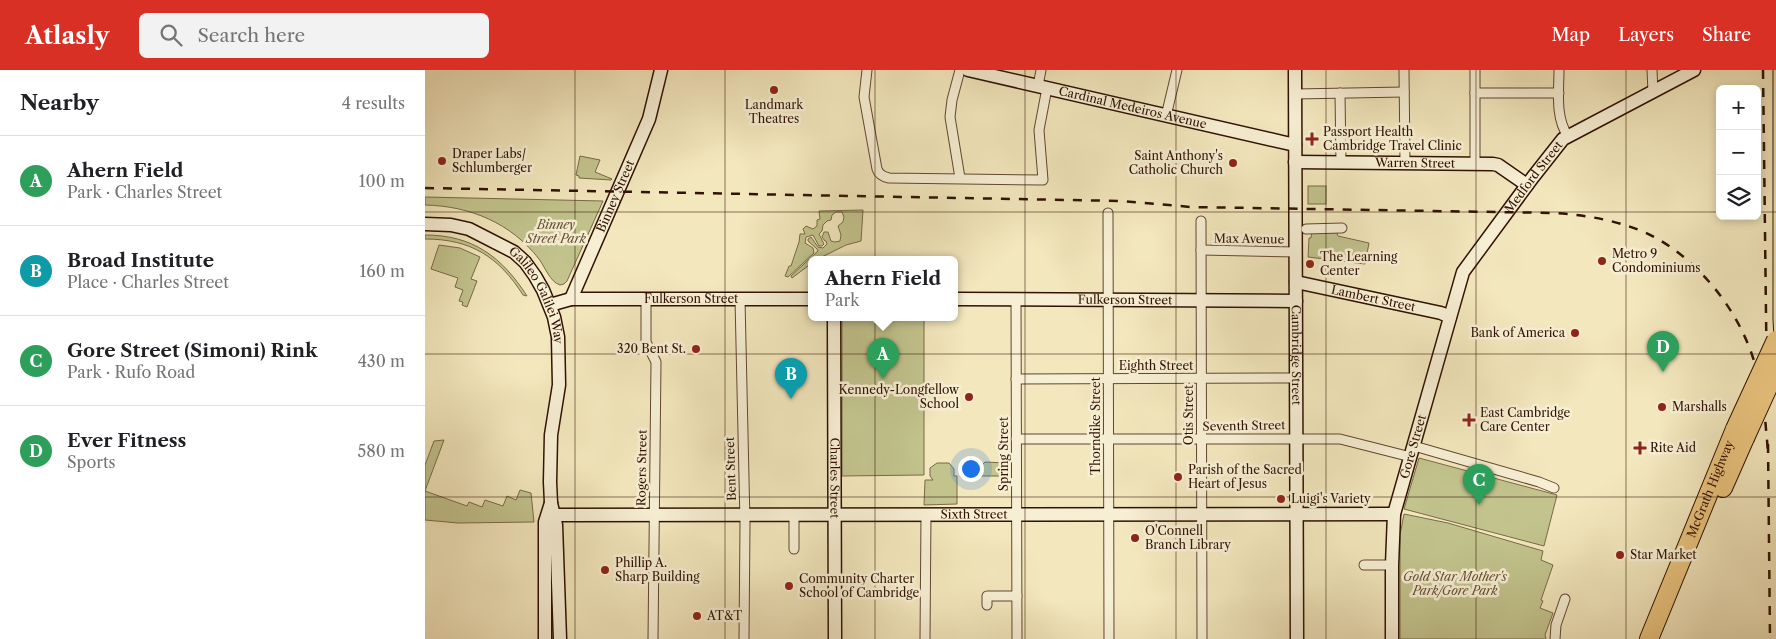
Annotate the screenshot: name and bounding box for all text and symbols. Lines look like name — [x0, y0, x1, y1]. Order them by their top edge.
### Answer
search box — [139, 13, 489, 58]
text: Atlasly — [25, 21, 109, 50]
icon: search — [157, 21, 185, 49]
text: Search here — [197, 24, 305, 47]
text: Map — [1552, 24, 1590, 46]
text: Layers — [1618, 24, 1674, 46]
text: Share — [1702, 24, 1751, 46]
street label: Cardinal Medeiros Avenue — [1057, 83, 1209, 132]
marker: Landmark Theatres — [768, 84, 780, 96]
map controls — [1716, 85, 1761, 220]
button: + — [1716, 85, 1761, 130]
text: Nearby — [20, 90, 99, 115]
text: 4 results — [342, 93, 405, 113]
place label: Landmark Theatres — [745, 97, 804, 126]
place label: Passport Health Cambridge Travel Clinic — [1323, 124, 1462, 153]
button: − — [1716, 130, 1761, 175]
marker: Passport Health Cambridge Travel Clinic — [1305, 132, 1319, 146]
street label: Medford Street — [1501, 137, 1566, 216]
place label: Draper Labs/ Schlumberger — [452, 146, 532, 175]
place label: Saint Anthony's Catholic Church — [1129, 148, 1223, 177]
marker: Draper Labs/ Schlumberger — [436, 155, 448, 167]
street label: Warren Street — [1374, 155, 1456, 171]
street label: Binney Street — [593, 157, 638, 234]
marker: Saint Anthony's Catholic Church — [1227, 157, 1239, 169]
text: Ahern Field — [67, 159, 184, 182]
text: A — [30, 171, 42, 191]
text: 100 m — [359, 171, 405, 191]
button: layers — [1716, 175, 1761, 220]
text: Park · Charles Street — [67, 182, 222, 202]
park label: Binney Street Park — [525, 217, 587, 246]
street label: Max Avenue — [1214, 230, 1285, 247]
street label: Galileo Galilei Way — [506, 243, 566, 344]
place label: Metro 9 Condominiums — [1612, 246, 1701, 275]
text: Broad Institute — [67, 249, 214, 272]
place label: The Learning Center — [1320, 249, 1398, 278]
marker: Metro 9 Condominiums — [1596, 255, 1608, 267]
popup — [808, 256, 958, 321]
marker: The Learning Center — [1304, 258, 1316, 270]
text: B — [30, 261, 42, 281]
text: 160 m — [360, 261, 405, 281]
text: Ahern Field — [825, 267, 941, 290]
text: Place · Charles Street — [67, 272, 229, 292]
street label: Lambert Street — [1330, 282, 1418, 315]
text: Park — [825, 290, 860, 310]
street label: Fulkerson Street — [644, 291, 739, 306]
street label: Fulkerson Street — [1078, 292, 1173, 307]
street label: Cambridge Street — [1289, 305, 1304, 406]
place label: Bank of America — [1470, 325, 1566, 340]
marker: Bank of America — [1569, 327, 1581, 339]
pin: D — [1647, 331, 1679, 372]
pin: A — [867, 338, 899, 379]
text: Gore Street (Simoni) Rink — [67, 339, 317, 362]
place label: 320 Bent St. — [617, 341, 686, 356]
marker: 320 Bent St. — [690, 343, 702, 355]
text: C — [30, 351, 42, 371]
text: 430 m — [358, 351, 405, 371]
pin: B — [775, 358, 807, 399]
street label: Eighth Street — [1119, 358, 1194, 373]
text: Park · Rufo Road — [67, 362, 195, 382]
street label: Thorndike Street — [1088, 376, 1103, 475]
place label: Kennedy-Longfellow School — [839, 382, 960, 411]
street label: Otis Street — [1181, 384, 1196, 445]
marker: Kennedy-Longfellow School — [963, 391, 975, 403]
place label: Marshalls — [1672, 399, 1727, 414]
marker: Marshalls — [1656, 401, 1668, 413]
place label: East Cambridge Care Center — [1480, 405, 1570, 434]
street label: Gore Street — [1396, 412, 1429, 480]
marker: East Cambridge Care Center — [1462, 413, 1476, 427]
street label: Spring Street — [996, 416, 1011, 491]
street label: Seventh Street — [1202, 417, 1286, 434]
text: Ever Fitness — [67, 429, 186, 452]
street label: Rogers Street — [633, 429, 650, 506]
street label: Bent Street — [722, 436, 739, 501]
street label: Charles Street — [827, 437, 843, 519]
street label: McGrath Highway — [1683, 438, 1737, 540]
place label: Rite Aid — [1650, 440, 1697, 455]
text: D — [29, 441, 43, 461]
text: 580 m — [358, 441, 405, 461]
marker: Rite Aid — [1634, 442, 1646, 454]
text: Sports — [67, 452, 116, 472]
your location — [958, 456, 984, 482]
place label: Parish of the Sacred Heart of Jesus — [1188, 462, 1303, 491]
pin: C — [1463, 464, 1495, 505]
marker: Parish of the Sacred Heart of Jesus — [1172, 471, 1184, 483]
place label: Luigi's Variety — [1291, 491, 1371, 506]
marker: Luigi's Variety — [1275, 493, 1287, 505]
street label: Sixth Street — [941, 506, 1008, 522]
place label: O'Connell Branch Library — [1145, 523, 1231, 552]
marker: O'Connell Branch Library — [1129, 532, 1141, 544]
place label: Star Market — [1630, 547, 1697, 562]
marker: Star Market — [1614, 549, 1626, 561]
place label: Phillip A. Sharp Building — [615, 555, 700, 584]
marker: Phillip A. Sharp Building — [599, 564, 611, 576]
park label: Gold Star Mother's Park/Gore Park — [1403, 569, 1508, 598]
place label: Community Charter School of Cambridge — [799, 571, 920, 600]
marker: Community Charter School of Cambridge — [783, 580, 795, 592]
place label: AT&T — [706, 608, 742, 623]
marker: AT&T — [691, 610, 703, 622]

